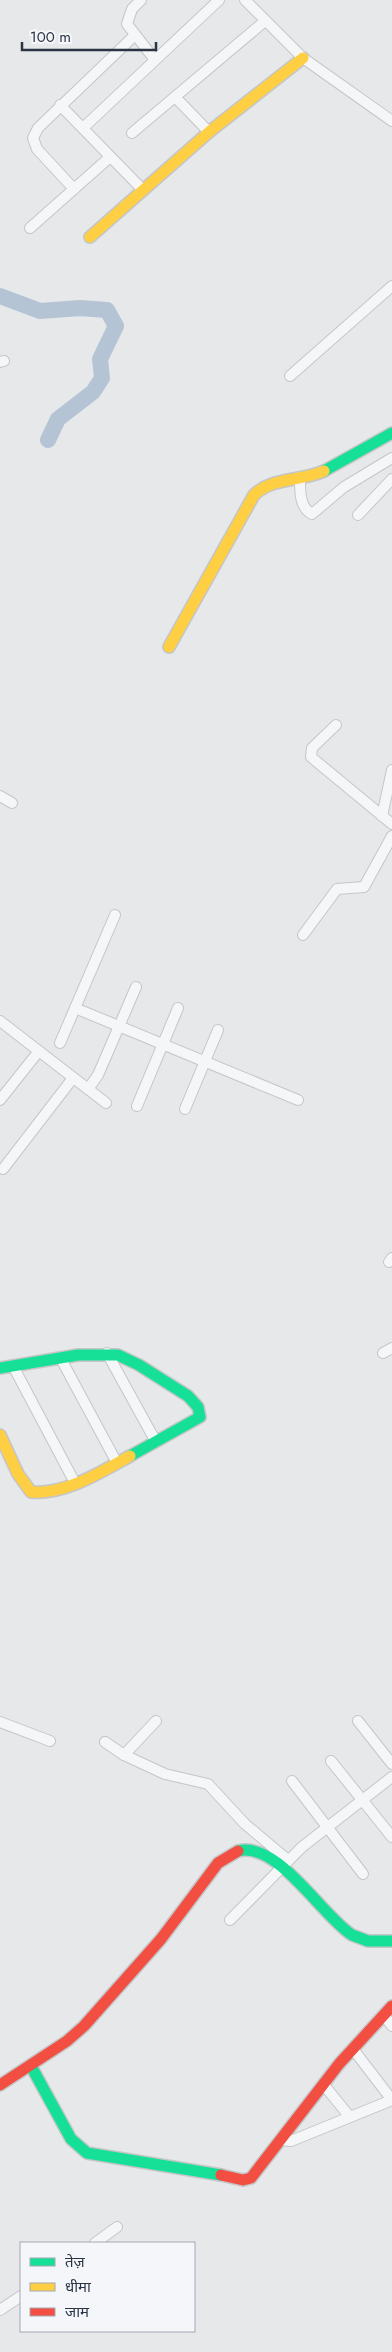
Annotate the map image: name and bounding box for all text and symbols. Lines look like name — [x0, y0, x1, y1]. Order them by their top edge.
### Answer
scale bar — [22, 20, 156, 52]
text: 100 m — [30, 26, 71, 48]
legend — [20, 2242, 195, 2332]
text: तेज़ — [65, 2251, 86, 2273]
text: धीमा — [65, 2276, 92, 2298]
text: जाम — [65, 2301, 90, 2323]

